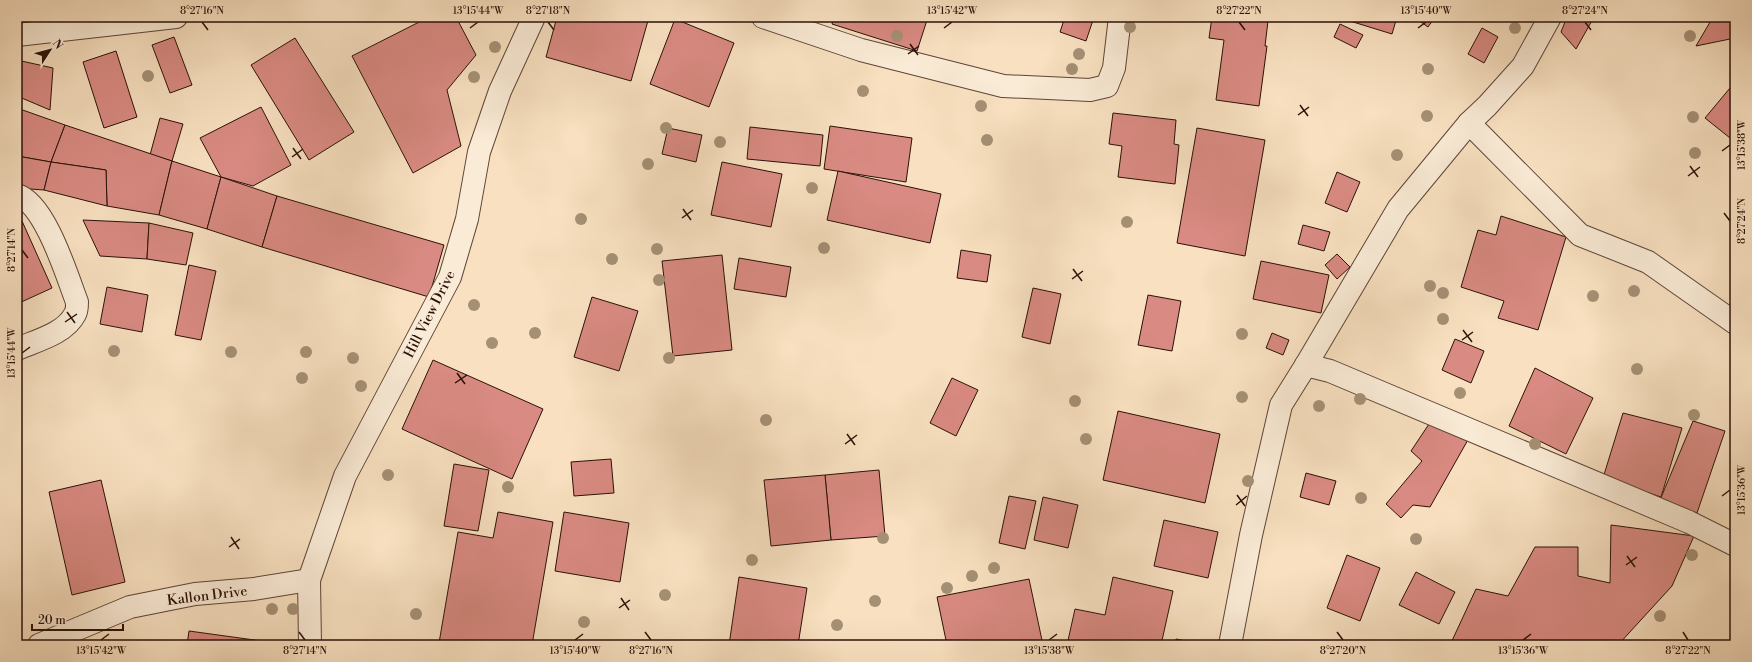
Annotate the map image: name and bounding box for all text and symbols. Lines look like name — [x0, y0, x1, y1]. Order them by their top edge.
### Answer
text: 8°27'16"N — [180, 5, 225, 17]
text: 13°15'44"W — [453, 5, 504, 17]
text: 8°27'18"N — [526, 5, 571, 17]
text: 13°15'42"W — [927, 5, 978, 17]
text: 8°27'22"N — [1216, 5, 1262, 17]
text: 13°15'40"W — [1400, 5, 1452, 17]
text: 8°27'24"N — [1562, 5, 1608, 17]
north arrow — [30, 30, 70, 70]
text: N — [49, 37, 66, 53]
text: 13°15'38"W — [1736, 119, 1748, 170]
text: 8°27'24"N — [1736, 198, 1748, 244]
text: 8°27'14"N — [6, 227, 18, 272]
street label: Hill View Drive — [400, 268, 460, 361]
text: 13°15'44"W — [6, 327, 18, 378]
text: 13°15'36"W — [1736, 464, 1748, 515]
street label: Kallon Drive — [166, 582, 248, 610]
scale bar — [32, 606, 123, 632]
text: 20 m — [38, 613, 66, 628]
text: 13°15'42"W — [76, 645, 127, 657]
text: 8°27'14"N — [283, 645, 328, 657]
text: 13°15'40"W — [549, 645, 601, 657]
text: 8°27'16"N — [629, 645, 674, 657]
text: 13°15'38"W — [1024, 645, 1075, 657]
text: 8°27'20"N — [1320, 645, 1367, 657]
text: 13°15'36"W — [1498, 645, 1549, 657]
text: 8°27'22"N — [1665, 645, 1711, 657]

